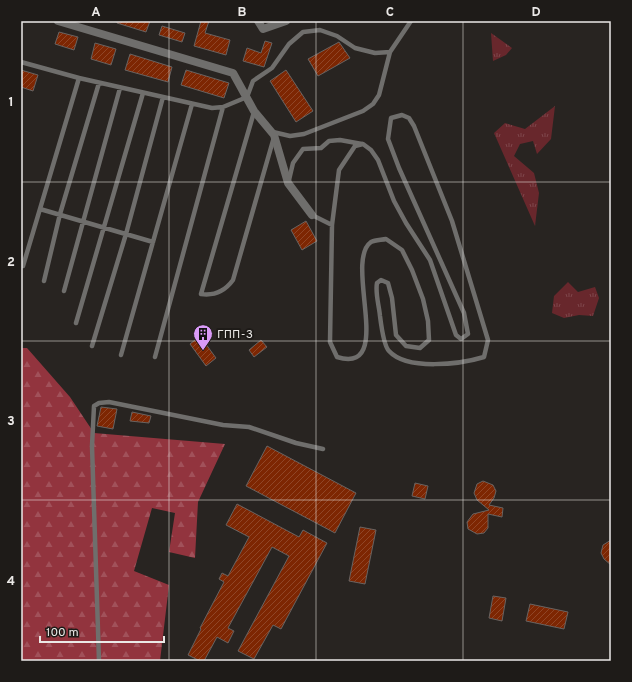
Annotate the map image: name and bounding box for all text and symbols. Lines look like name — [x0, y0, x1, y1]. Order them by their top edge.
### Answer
text: A — [91, 5, 101, 21]
text: B — [238, 5, 247, 21]
text: C — [386, 5, 394, 21]
text: D — [531, 5, 541, 21]
text: 1 — [8, 95, 14, 111]
text: 2 — [7, 255, 15, 271]
building icon: ГПП-3 — [192, 323, 214, 351]
place label: ГПП-3 — [217, 327, 253, 343]
text: 3 — [7, 414, 15, 430]
text: 4 — [7, 574, 15, 590]
scale bar — [40, 618, 164, 644]
text: 100 m — [46, 625, 79, 641]

